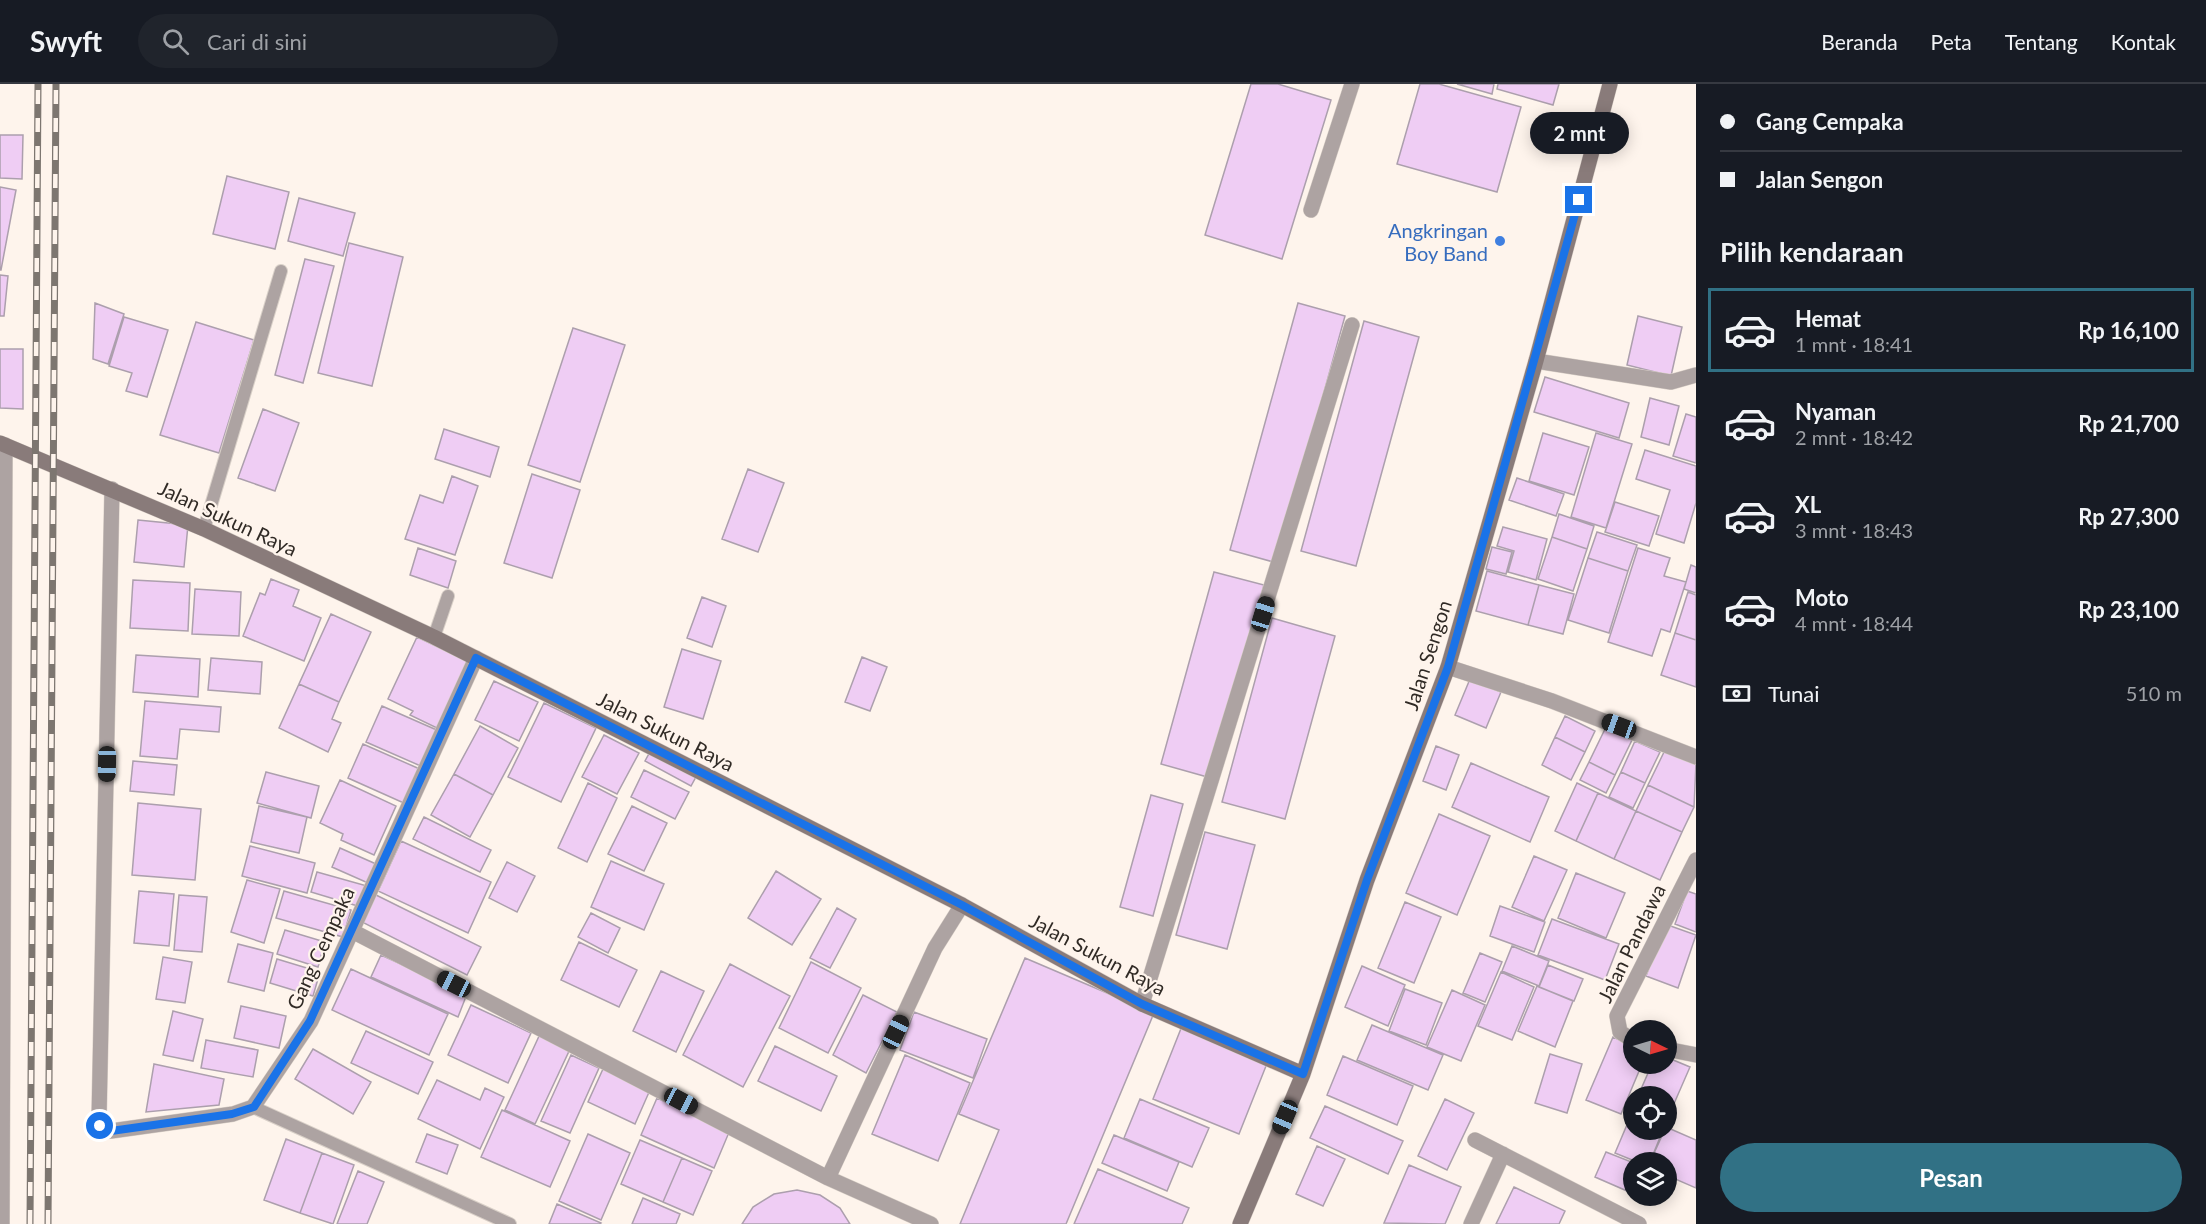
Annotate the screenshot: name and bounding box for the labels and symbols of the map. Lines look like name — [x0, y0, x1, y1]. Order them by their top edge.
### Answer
callout: 2 mnt — [1530, 113, 1628, 155]
route end — [1565, 186, 1592, 213]
place label: Angkringan Boy Band — [1388, 218, 1488, 265]
marker: Angkringan Boy Band — [1493, 234, 1507, 248]
street label: Jalan Sukun Raya — [155, 475, 301, 561]
car — [1249, 594, 1277, 634]
street label: Jalan Sengon — [1398, 597, 1456, 713]
street label: Jalan Sukun Raya — [594, 686, 738, 776]
car — [1599, 711, 1639, 741]
car — [98, 746, 116, 782]
street label: Jalan Pandawa — [1592, 880, 1670, 1006]
street label: Gang Cempaka — [281, 883, 359, 1013]
street label: Jalan Sukun Raya — [1026, 908, 1170, 1000]
car — [434, 968, 474, 1000]
car — [880, 1012, 912, 1052]
north arrow — [1623, 1020, 1677, 1074]
car — [661, 1085, 701, 1117]
car — [1270, 1097, 1300, 1137]
route start — [86, 1112, 113, 1139]

